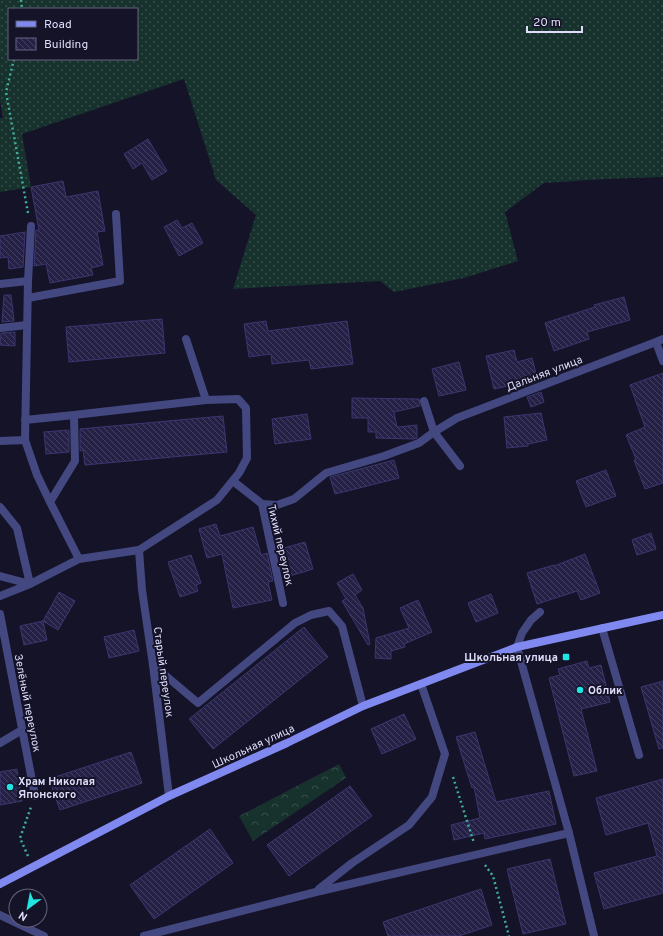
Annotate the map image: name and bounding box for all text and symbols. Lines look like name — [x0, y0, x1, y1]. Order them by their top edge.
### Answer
legend — [8, 8, 138, 60]
scale bar — [527, 8, 582, 34]
text: 20 m — [533, 15, 561, 31]
text: Road — [44, 17, 72, 33]
text: Building — [44, 37, 88, 53]
street label: Дальняя улица — [504, 353, 585, 395]
street label: Тихий переулок — [264, 503, 296, 587]
street label: Старый переулок — [150, 626, 176, 718]
place label: Школьная улица — [464, 651, 558, 665]
marker: Школьная улица — [561, 652, 571, 662]
street label: Зелёный переулок — [11, 653, 43, 753]
place label: Облик — [588, 684, 623, 698]
marker: Облик — [575, 685, 585, 695]
street label: Школьная улица — [210, 722, 297, 772]
place label: Храм Николая Японского — [18, 775, 95, 802]
marker: Храм Николая Японского — [5, 782, 15, 792]
north arrow — [8, 888, 48, 928]
text: N — [16, 908, 30, 924]

